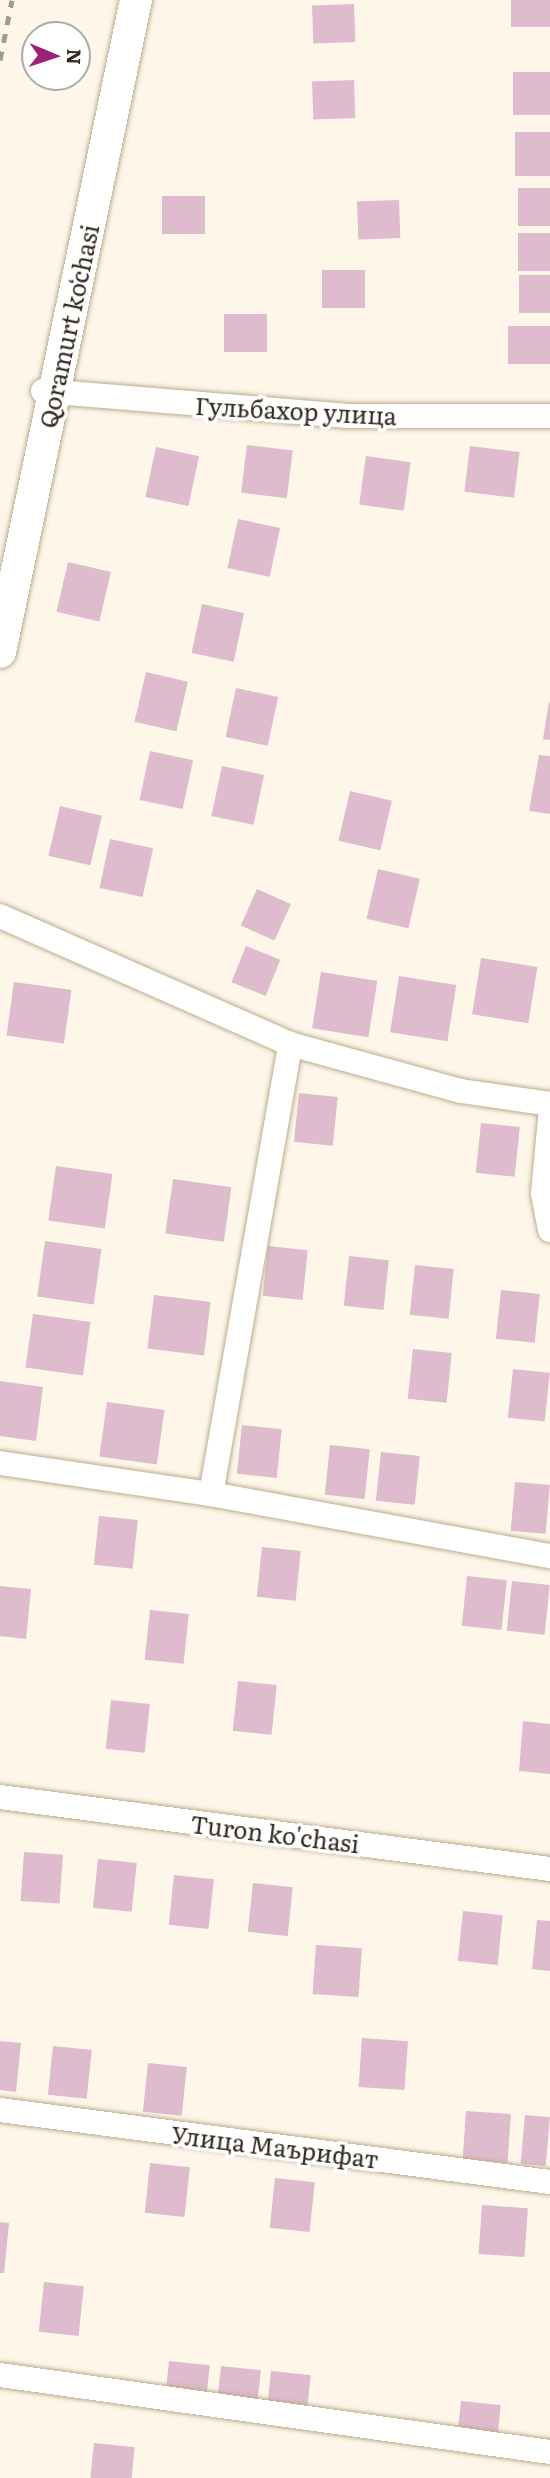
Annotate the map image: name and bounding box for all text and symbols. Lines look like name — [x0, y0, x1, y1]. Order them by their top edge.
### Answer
north arrow — [21, 21, 91, 91]
text: N — [61, 48, 89, 65]
street label: Qoramurt koʻchasi — [32, 222, 104, 430]
street label: Гульбахор улица — [194, 390, 398, 430]
street label: Turon ko'chasi — [189, 1808, 361, 1858]
street label: Улица Маърифат — [170, 2119, 380, 2173]

